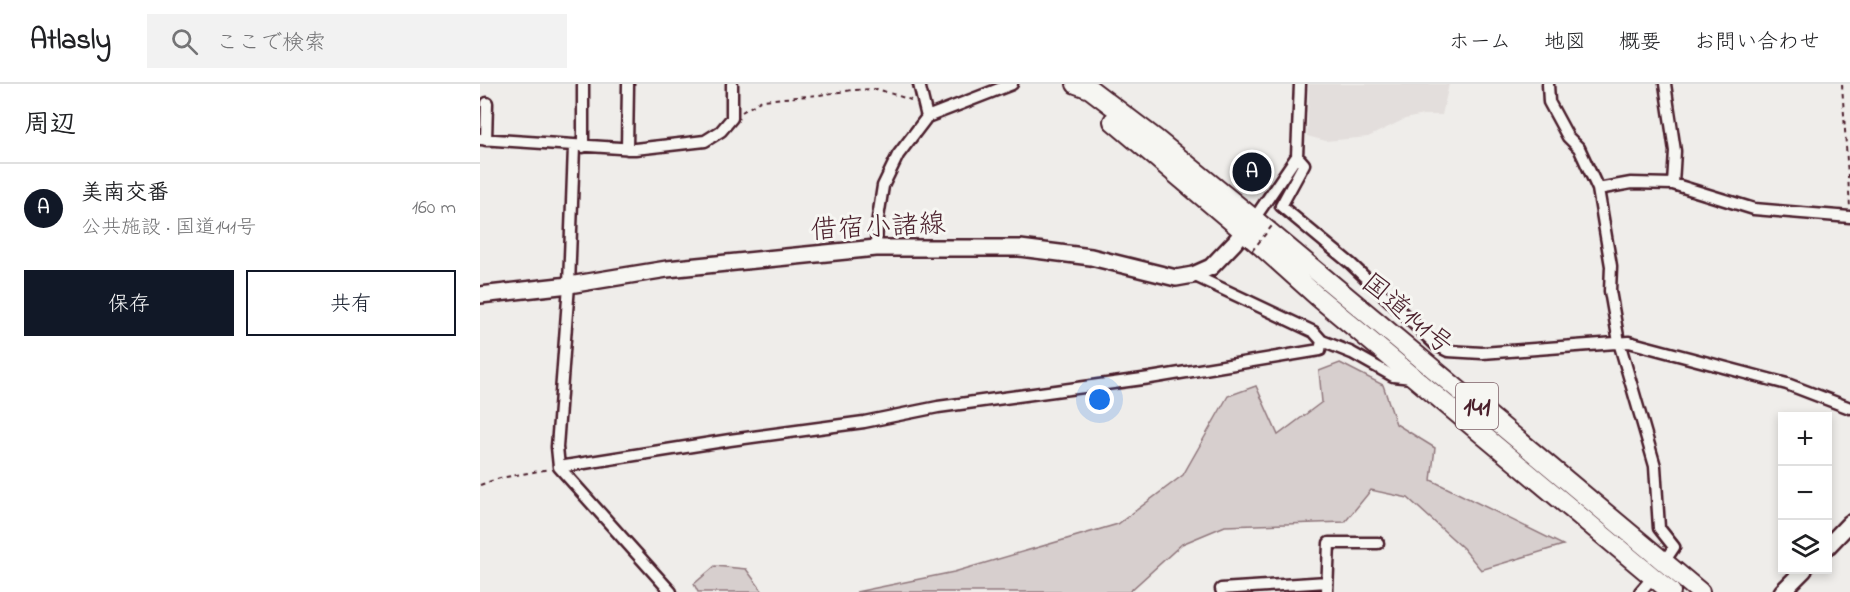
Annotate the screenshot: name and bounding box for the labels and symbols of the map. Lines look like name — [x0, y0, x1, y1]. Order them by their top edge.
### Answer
pin: A — [1232, 150, 1272, 194]
street label: 借宿小諸線 — [810, 205, 947, 252]
street label: 国道141号 — [1352, 265, 1461, 365]
road number: 141 — [1456, 383, 1498, 429]
your location — [1085, 385, 1114, 414]

